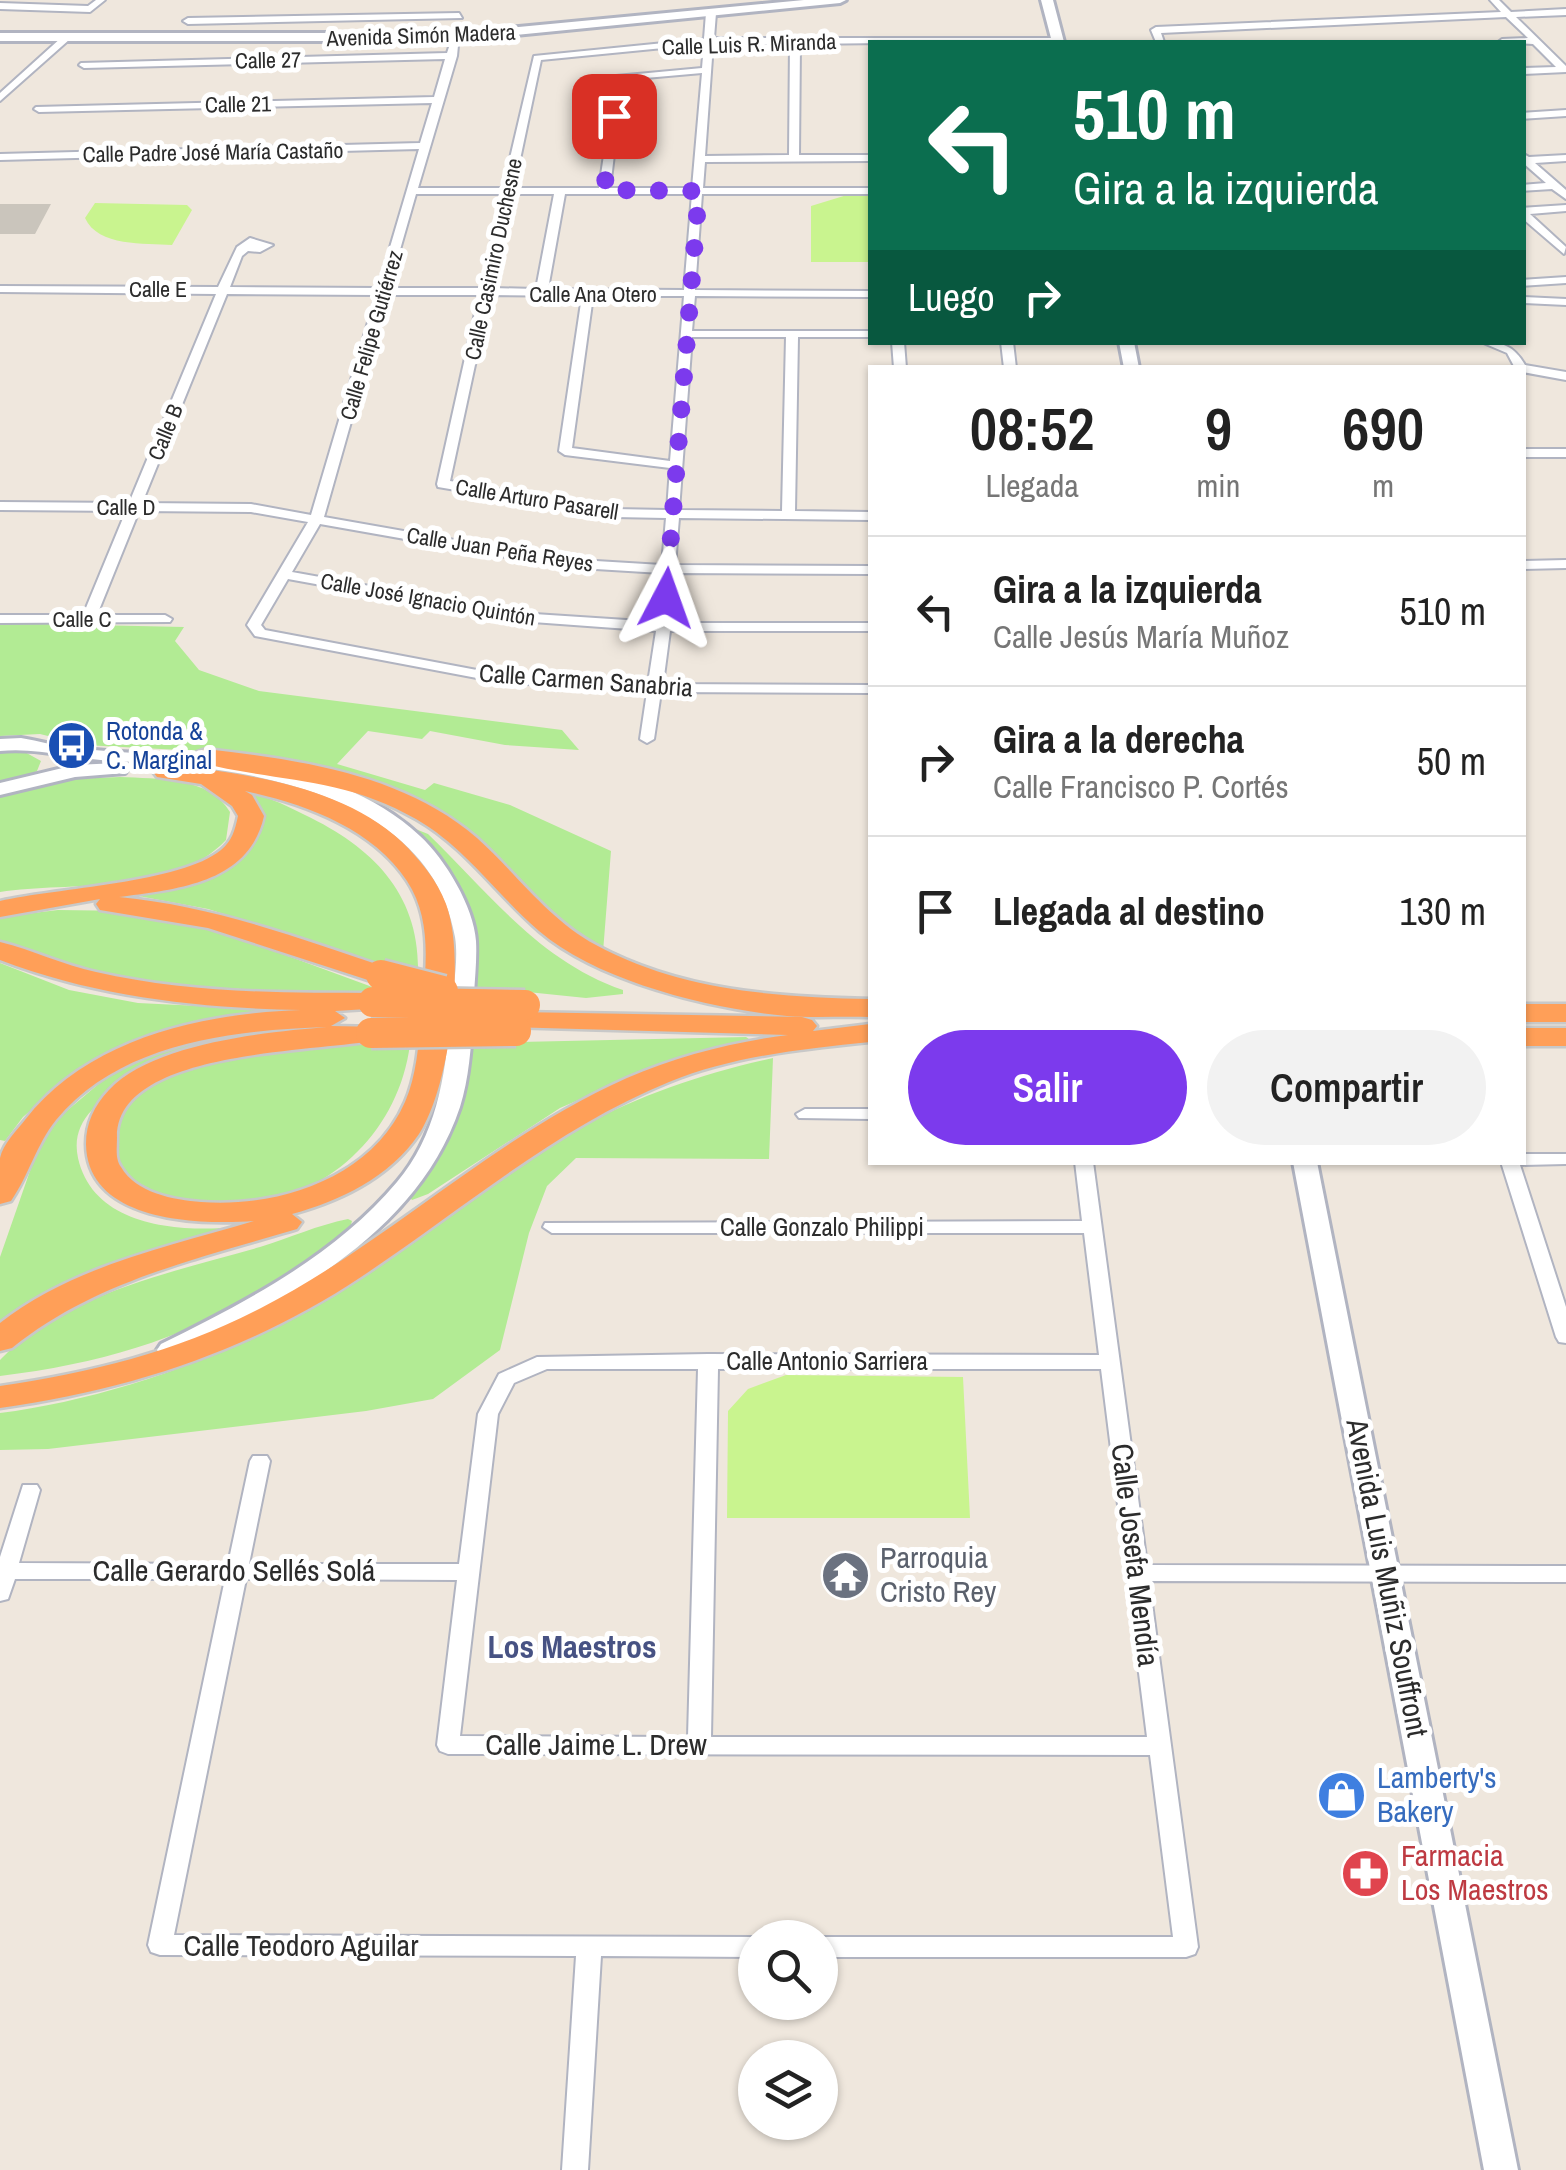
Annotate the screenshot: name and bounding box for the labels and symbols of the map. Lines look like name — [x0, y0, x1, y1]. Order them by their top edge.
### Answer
street label: Avenida Simón Madera — [325, 17, 516, 53]
street label: Calle Luis R. Miranda — [661, 26, 837, 62]
street label: Calle 27 — [235, 44, 301, 76]
pin — [572, 74, 657, 159]
street label: Calle 21 — [205, 88, 271, 120]
street label: Calle Padre José María Castaño — [82, 135, 344, 169]
street label: Calle Casimiro Duchesne — [457, 155, 529, 363]
street label: Calle Felipe Gutiérrez — [332, 246, 410, 424]
street label: Calle E — [129, 274, 187, 304]
street label: Calle Ana Otero — [529, 279, 657, 309]
street label: Calle B — [140, 399, 190, 465]
street label: Calle Arturo Pasarell — [453, 471, 621, 527]
street label: Calle D — [96, 492, 156, 522]
street label: Calle Juan Peña Reyes — [405, 519, 595, 579]
position arrow — [614, 546, 718, 650]
street label: Calle José Ignacio Quintón — [318, 565, 538, 633]
street label: Calle C — [52, 604, 112, 634]
street label: Calle Carmen Sanabria — [478, 656, 695, 704]
place label: Rotonda & C. Marginal — [106, 714, 212, 777]
bus stop icon: Rotonda & C. Marginal — [45, 719, 97, 771]
street label: Calle Gonzalo Philippi — [720, 1210, 924, 1244]
street label: Calle Antonio Sarriera — [726, 1344, 928, 1378]
street label: Avenida Luis Muñiz Souffront — [1337, 1414, 1438, 1740]
street label: Calle Josefa Mendía — [1102, 1441, 1170, 1669]
place label: Parroquia Cristo Rey — [880, 1537, 997, 1611]
temple icon: Parroquia Cristo Rey — [819, 1549, 871, 1601]
street label: Calle Gerardo Sellés Solá — [92, 1550, 376, 1590]
district label: Los Maestros — [487, 1625, 657, 1668]
street label: Calle Jaime L. Drew — [485, 1724, 707, 1764]
place label: Lamberty's Bakery — [1377, 1757, 1497, 1831]
shop icon: Lamberty's Bakery — [1316, 1769, 1368, 1821]
place label: Farmacia Los Maestros — [1401, 1835, 1549, 1909]
pharmacy icon: Farmacia Los Maestros — [1340, 1847, 1392, 1899]
street label: Calle Teodoro Aguilar — [184, 1925, 419, 1965]

